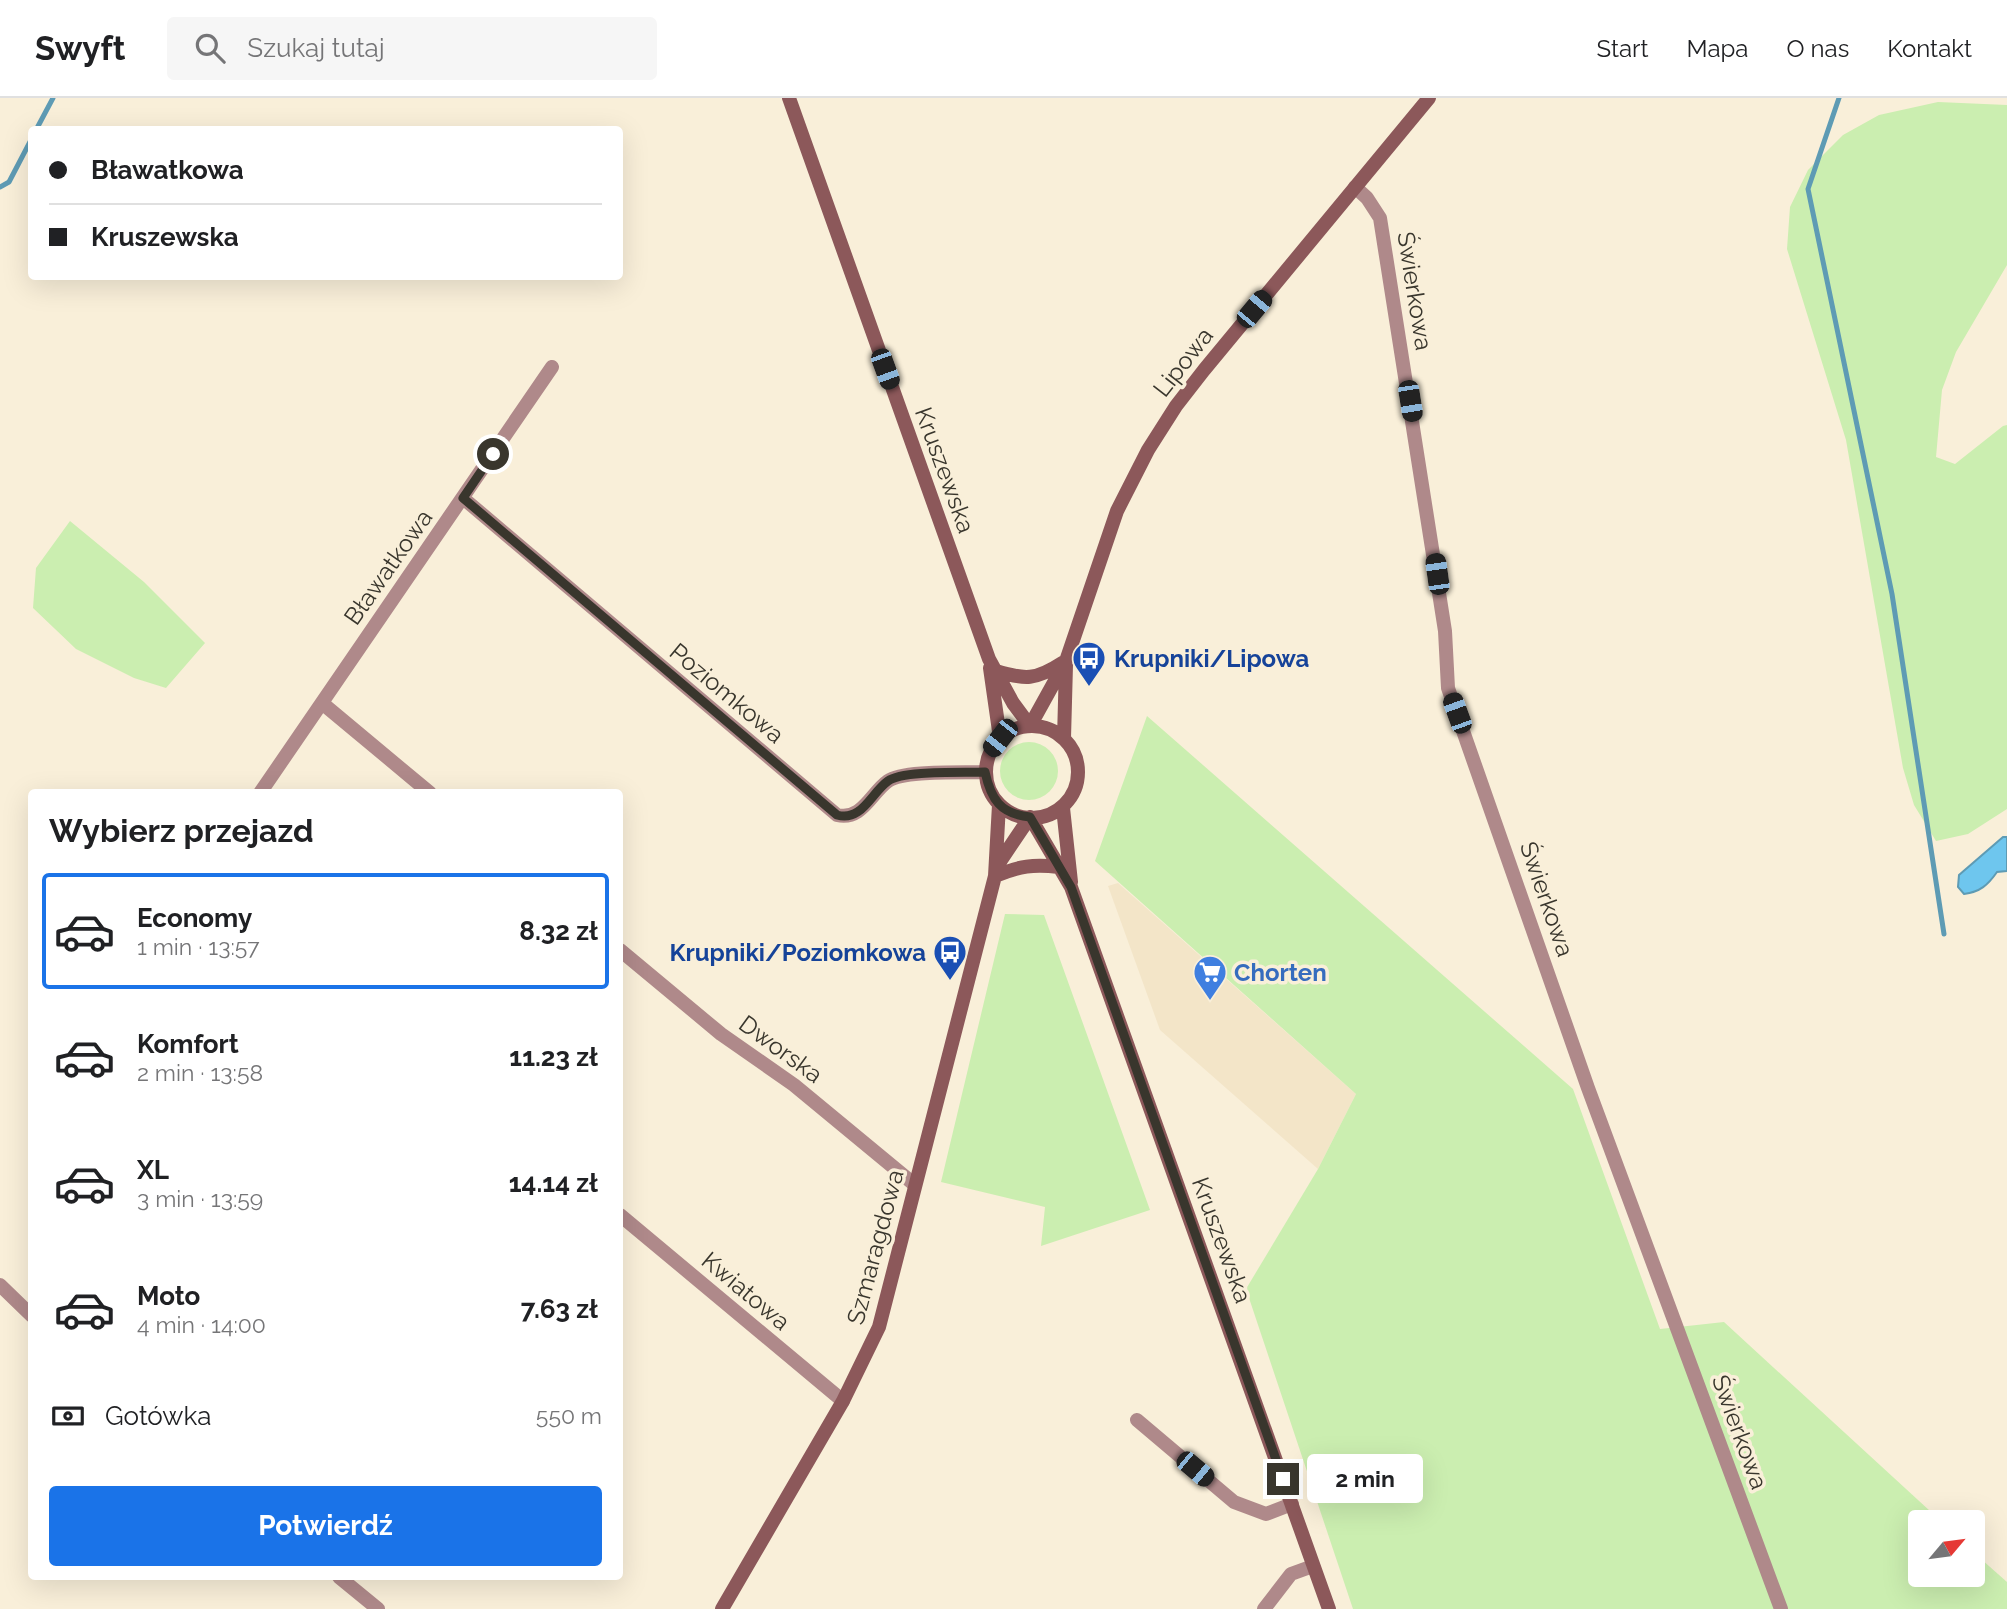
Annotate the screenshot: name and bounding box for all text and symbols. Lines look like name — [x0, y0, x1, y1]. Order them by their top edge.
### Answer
search box — [167, 17, 657, 80]
text: Swyft — [35, 29, 125, 68]
icon: search — [191, 29, 229, 67]
text: Szukaj tutaj — [247, 33, 385, 63]
text: Start — [1597, 34, 1649, 63]
text: Mapa — [1687, 34, 1748, 63]
text: O nas — [1786, 34, 1849, 63]
text: Kontakt — [1887, 34, 1972, 63]
text: Bławatkowa — [91, 155, 244, 185]
text: Kruszewska — [91, 222, 239, 252]
street label: Świerkowa — [1391, 230, 1439, 352]
car — [1233, 286, 1276, 332]
street label: Lipowa — [1147, 321, 1219, 403]
car — [868, 346, 903, 392]
car — [1397, 379, 1424, 423]
street label: Kruszewska — [909, 403, 981, 537]
route start — [477, 438, 509, 470]
street label: Bławatkowa — [338, 504, 438, 630]
car — [1424, 552, 1451, 596]
street label: Poziomkowa — [664, 637, 790, 749]
bus stop icon: Krupniki/Lipowa — [1070, 639, 1108, 688]
place label: Krupniki/Lipowa — [1114, 644, 1310, 673]
car — [1440, 690, 1475, 736]
car — [979, 715, 1022, 761]
text: Wybierz przejazd — [49, 812, 314, 849]
street label: Świerkowa — [1514, 838, 1580, 960]
icon: car — [53, 900, 116, 963]
text: Economy — [137, 903, 252, 933]
text: 8.32 zł — [519, 916, 598, 946]
text: 1 min · 13:57 — [137, 933, 260, 960]
bus stop icon: Krupniki/Poziomkowa — [931, 933, 969, 982]
place label: Krupniki/Poziomkowa — [669, 938, 926, 967]
supermarket icon: Chorten — [1191, 953, 1229, 1002]
place label: Chorten — [1234, 958, 1327, 987]
street label: Dworska — [734, 1009, 828, 1089]
icon: car — [53, 1026, 116, 1089]
text: Komfort — [137, 1029, 239, 1059]
text: 11.23 zł — [509, 1042, 598, 1072]
text: 2 min · 13:58 — [137, 1059, 263, 1086]
icon: car — [53, 1152, 116, 1215]
text: XL — [137, 1155, 169, 1185]
street label: Szmaragdowa — [840, 1167, 910, 1327]
text: 14.14 zł — [509, 1168, 598, 1198]
street label: Kruszewska — [1186, 1173, 1258, 1307]
text: 3 min · 13:59 — [137, 1185, 263, 1212]
street label: Kwiatowa — [696, 1246, 796, 1336]
icon: car — [53, 1278, 116, 1341]
text: Moto — [137, 1281, 200, 1311]
text: 7.63 zł — [521, 1294, 598, 1324]
text: 4 min · 14:00 — [137, 1311, 266, 1338]
street label: Świerkowa — [1706, 1371, 1774, 1493]
icon: cash — [49, 1397, 87, 1435]
text: Gotówka — [105, 1401, 211, 1431]
text: 550 m — [536, 1402, 602, 1429]
car — [1173, 1447, 1218, 1491]
callout: 2 min — [1308, 1454, 1423, 1504]
route end — [1267, 1463, 1299, 1495]
text: 2 min — [1335, 1465, 1395, 1492]
button: Potwierdź — [49, 1486, 602, 1566]
north arrow — [1908, 1510, 1984, 1587]
map controls — [1908, 1510, 1985, 1587]

